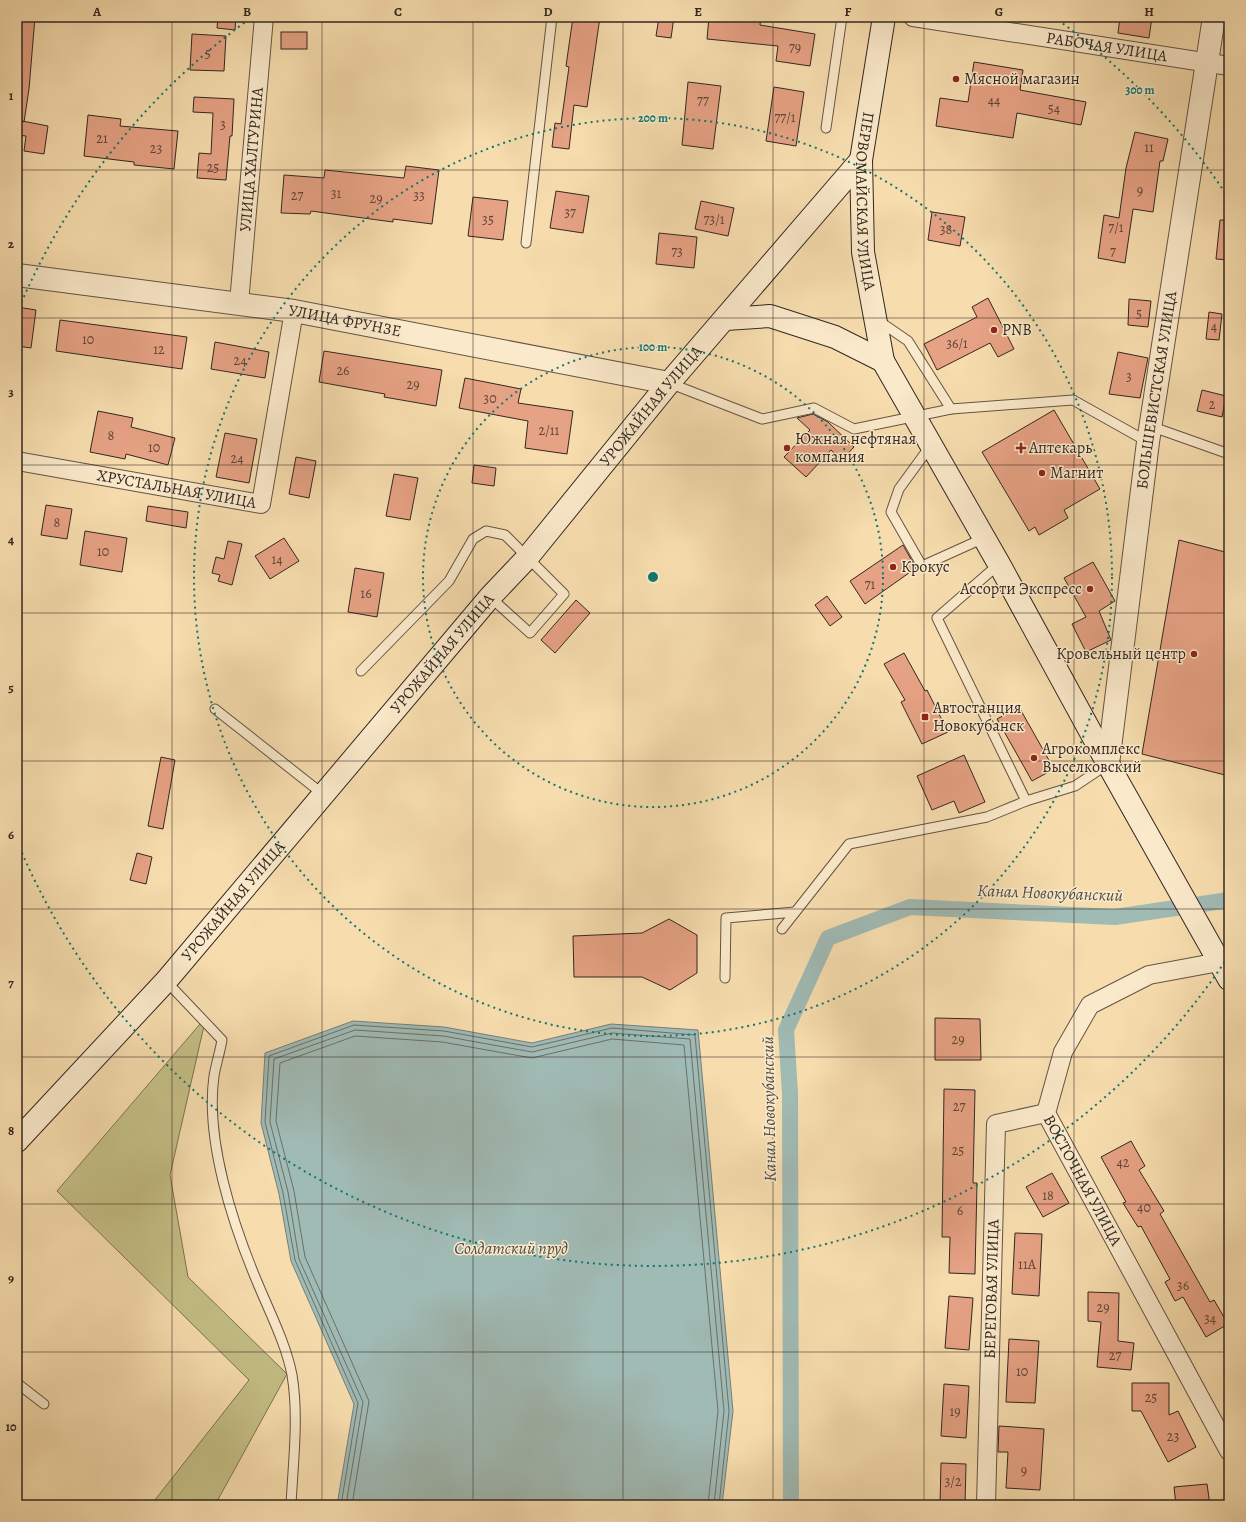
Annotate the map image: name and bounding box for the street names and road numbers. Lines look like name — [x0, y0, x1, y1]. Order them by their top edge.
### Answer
street label: РАБОЧАЯ УЛИЦА — [1045, 27, 1169, 67]
street label: УЛИЦА ХАЛТУРИНА — [234, 86, 269, 233]
street label: ПЕРВОМАЙСКАЯ УЛИЦА — [850, 110, 881, 293]
street label: БОЛЬШЕВИСТСКАЯ УЛИЦА — [1131, 289, 1182, 491]
street label: УЛИЦА ФРУНЗЕ — [287, 299, 403, 342]
street label: УРОЖАЙНАЯ УЛИЦА — [595, 340, 708, 471]
street label: ХРУСТАЛЬНАЯ УЛИЦА — [95, 464, 259, 514]
street label: УРОЖАЙНАЯ УЛИЦА — [385, 588, 500, 718]
street label: УРОЖАЙНАЯ УЛИЦА — [176, 836, 291, 966]
street label: ВОСТОЧНАЯ УЛИЦА — [1038, 1111, 1127, 1250]
street label: БЕРЕГОВАЯ УЛИЦА — [979, 1218, 1005, 1359]

